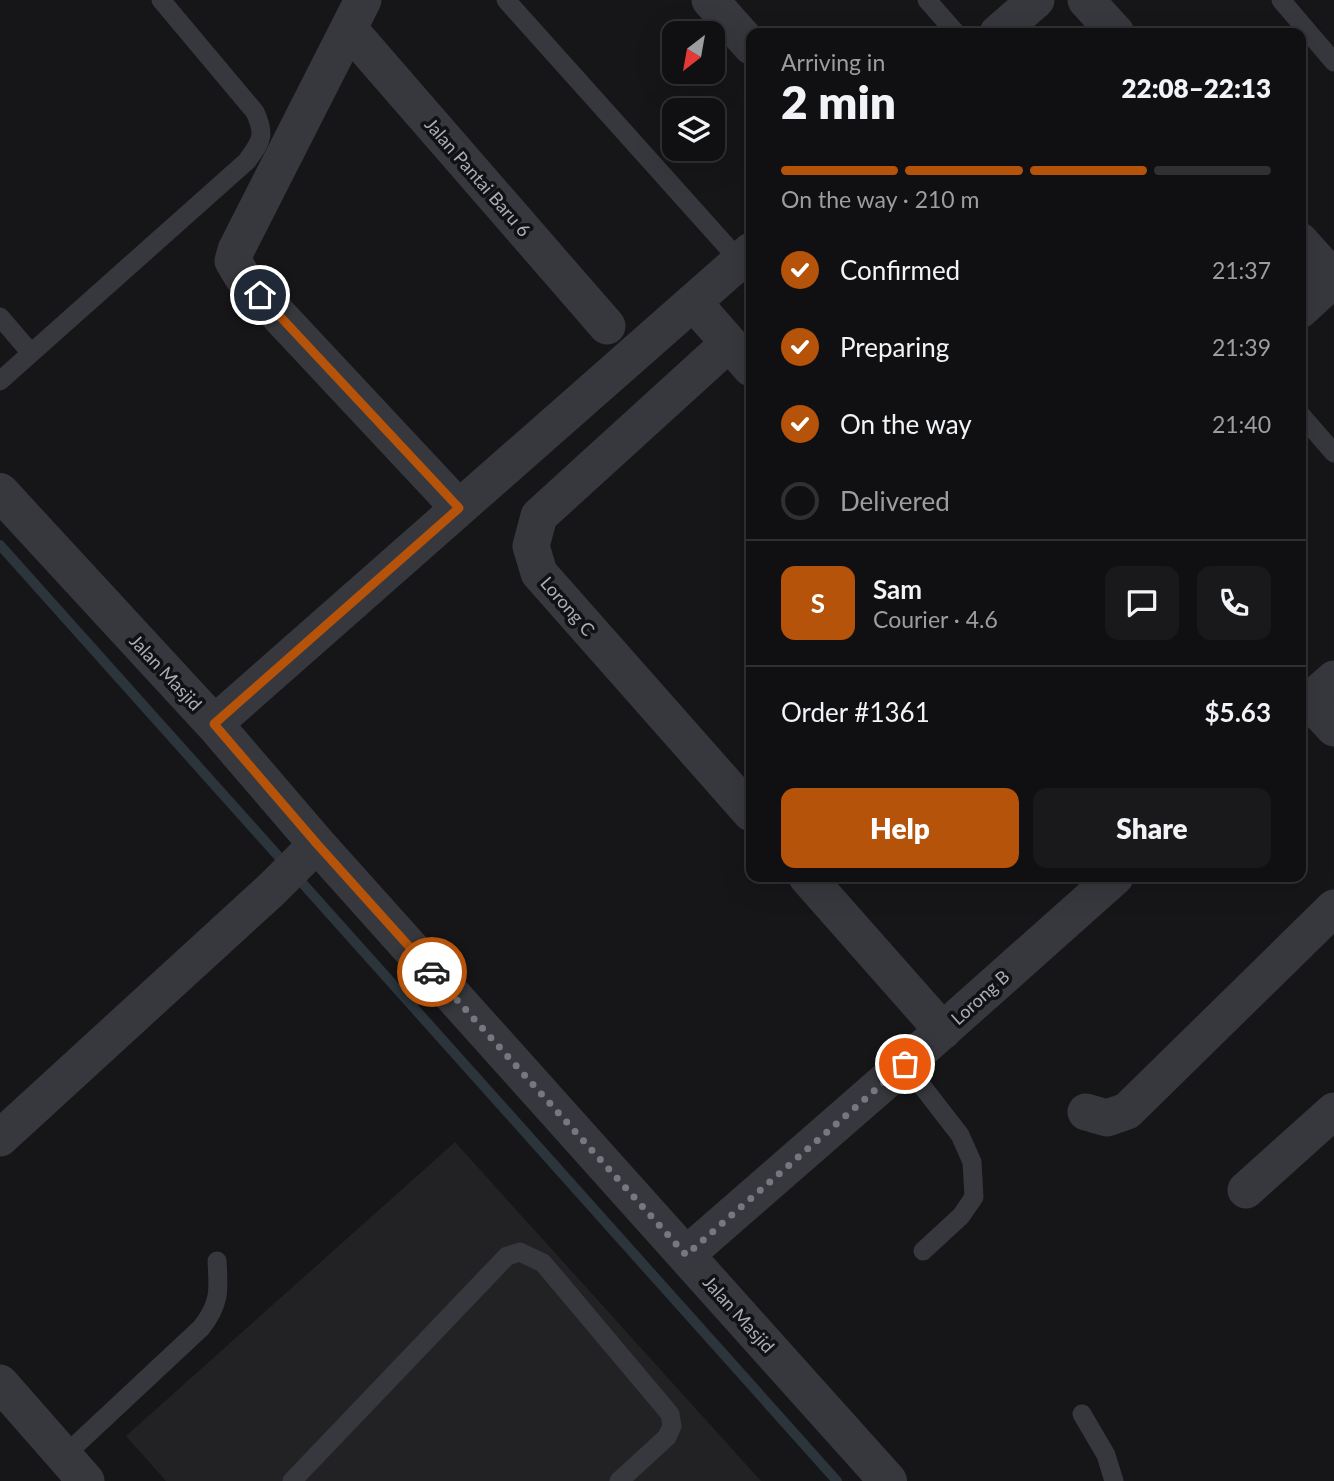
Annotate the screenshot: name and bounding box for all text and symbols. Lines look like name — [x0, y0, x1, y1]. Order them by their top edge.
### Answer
north arrow — [662, 21, 724, 84]
map controls — [662, 21, 725, 161]
text: Arriving in — [781, 48, 885, 76]
text: 22:08–22:13 — [1121, 72, 1271, 104]
text: 2 min — [781, 74, 896, 129]
button: layers — [662, 98, 725, 161]
street label: Jalan Pantai Baru 6 — [421, 113, 535, 241]
text: On the way · 210 m — [781, 185, 980, 213]
icon: check — [781, 251, 819, 289]
text: Confirmed — [840, 254, 960, 286]
text: 21:37 — [1212, 256, 1271, 284]
pin — [230, 265, 290, 325]
icon: home — [241, 276, 279, 314]
icon: check — [781, 328, 819, 366]
text: Preparing — [840, 331, 949, 363]
text: 21:39 — [1212, 333, 1271, 361]
icon: check — [781, 405, 819, 443]
text: On the way — [840, 408, 972, 440]
text: 21:40 — [1212, 410, 1271, 438]
text: Delivered — [840, 485, 950, 517]
button: chat — [1105, 566, 1179, 640]
button: phone — [1197, 566, 1271, 640]
street label: Lorong C — [536, 572, 600, 640]
text: Sam — [873, 573, 922, 605]
text: S — [811, 587, 825, 619]
text: Courier · 4.6 — [873, 605, 998, 633]
street label: Jalan Masjid — [125, 629, 207, 715]
text: Order #1361 — [781, 696, 930, 728]
text: $5.63 — [1205, 696, 1271, 728]
button: Help — [781, 788, 1019, 868]
button: Share — [1033, 788, 1271, 868]
courier — [397, 937, 467, 1007]
icon: car — [413, 953, 451, 991]
street label: Lorong B — [946, 965, 1014, 1029]
pin — [875, 1034, 935, 1094]
icon: bag — [886, 1045, 924, 1083]
street label: Jalan Masjid — [699, 1271, 779, 1357]

